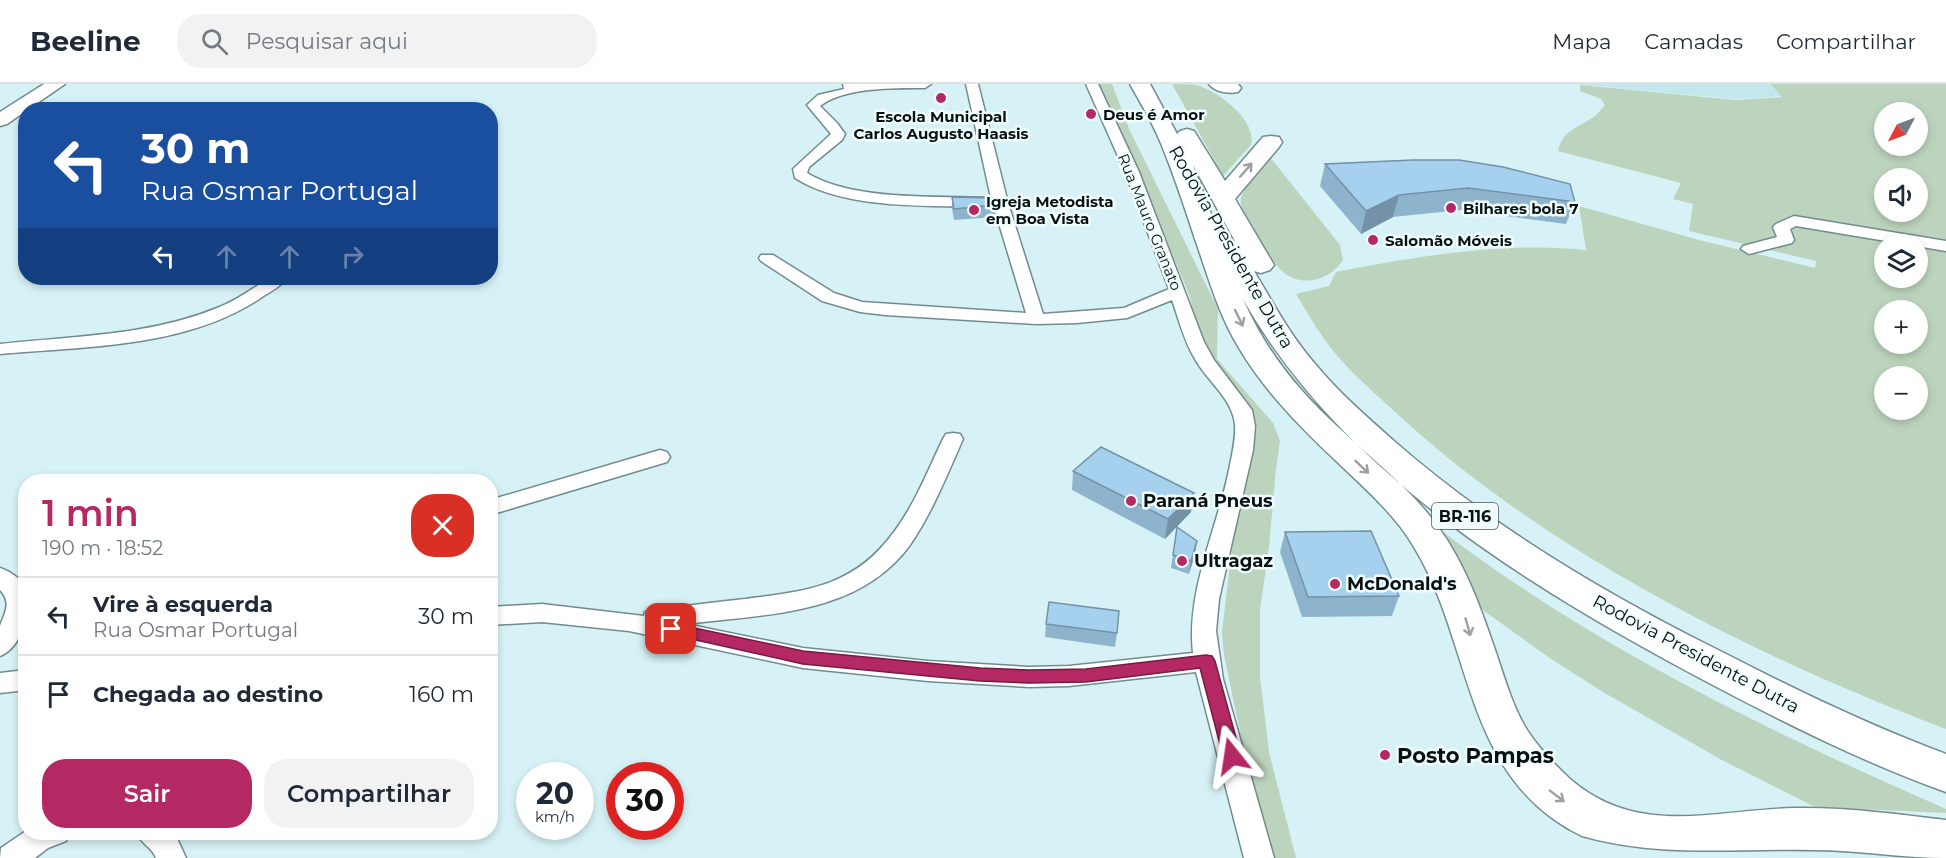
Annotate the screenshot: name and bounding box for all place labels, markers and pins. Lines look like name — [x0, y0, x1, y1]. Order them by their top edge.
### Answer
marker: Escola Municipal Carlos Augusto Haasis — [934, 91, 948, 105]
place label: Deus é Amor — [1103, 105, 1205, 124]
place label: Escola Municipal Carlos Augusto Haasis — [854, 107, 1028, 143]
marker: Deus é Amor — [1084, 107, 1098, 121]
place label: Igreja Metodista em Boa Vista — [986, 192, 1113, 228]
place label: Bilhares bola 7 — [1463, 199, 1579, 218]
marker: Bilhares bola 7 — [1444, 201, 1458, 215]
marker: Igreja Metodista em Boa Vista — [967, 203, 981, 217]
place label: Salomão Móveis — [1385, 231, 1512, 250]
marker: Salomão Móveis — [1366, 233, 1380, 247]
place label: Paraná Pneus — [1143, 490, 1273, 512]
marker: Paraná Pneus — [1124, 494, 1138, 508]
place label: Ultragaz — [1194, 550, 1273, 572]
marker: Ultragaz — [1175, 554, 1189, 568]
place label: McDonald's — [1347, 573, 1457, 595]
marker: McDonald's — [1328, 577, 1342, 591]
pin — [645, 603, 696, 654]
place label: Posto Pampas — [1397, 743, 1554, 768]
marker: Posto Pampas — [1378, 748, 1392, 762]

